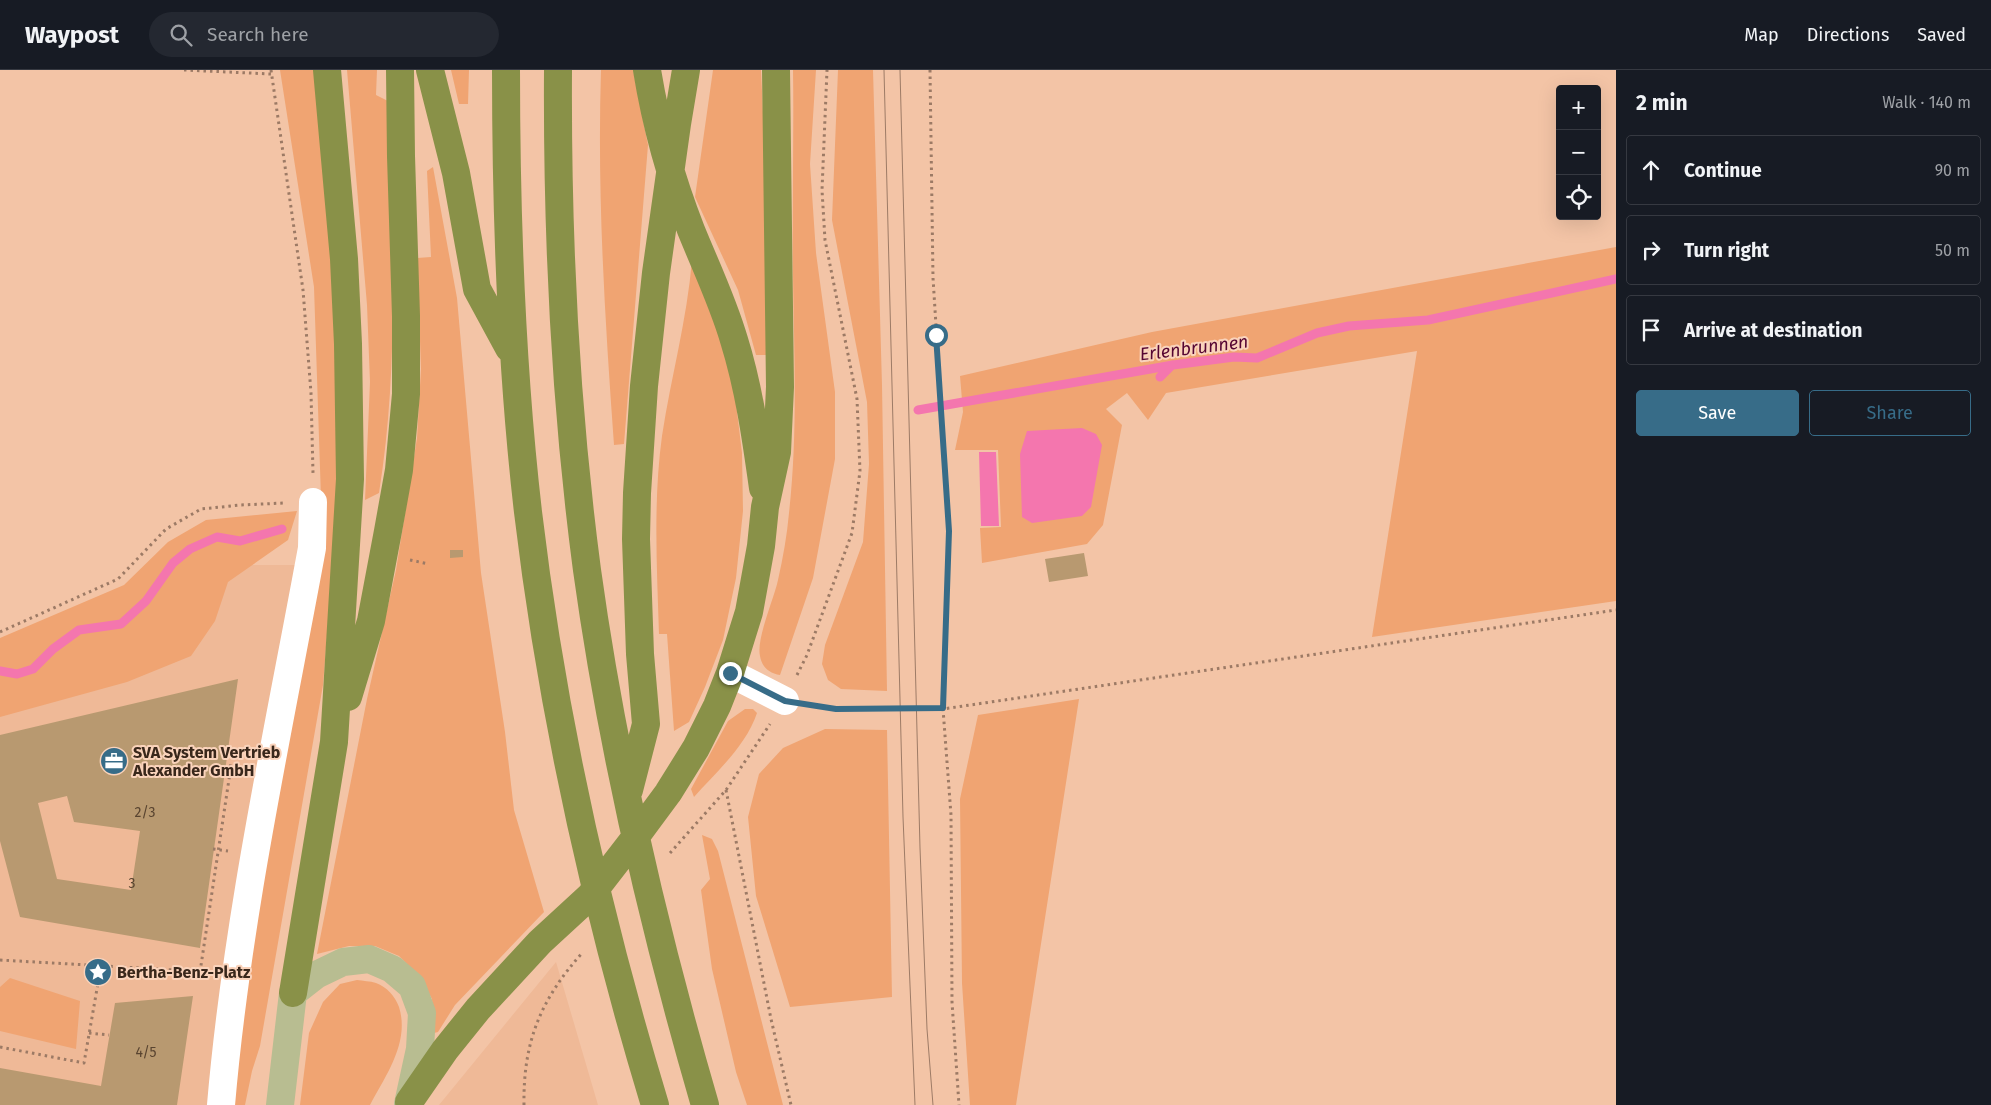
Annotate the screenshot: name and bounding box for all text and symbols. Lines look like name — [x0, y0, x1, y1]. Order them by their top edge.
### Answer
search box — [149, 12, 499, 57]
text: Waypost — [25, 21, 119, 49]
icon: search — [167, 21, 195, 49]
text: Search here — [207, 23, 309, 46]
text: Map — [1744, 24, 1779, 46]
text: Directions — [1807, 24, 1889, 46]
text: Saved — [1917, 24, 1966, 46]
map controls — [1556, 85, 1601, 220]
button: + — [1556, 85, 1601, 130]
text: 2 min — [1636, 90, 1688, 116]
text: Walk · 140 m — [1882, 93, 1971, 112]
button: − — [1556, 130, 1601, 175]
icon: ahead — [1637, 156, 1665, 184]
text: Continue — [1684, 159, 1762, 182]
text: 90 m — [1935, 161, 1970, 180]
button: locate — [1556, 175, 1601, 220]
icon: right — [1637, 236, 1665, 264]
text: Turn right — [1684, 239, 1769, 262]
text: 50 m — [1935, 241, 1970, 260]
icon: arrive — [1637, 316, 1665, 344]
text: Arrive at destination — [1684, 319, 1863, 342]
route start — [925, 324, 948, 347]
water label: Erlenbrunnen — [1138, 330, 1250, 366]
button: Save — [1636, 390, 1799, 436]
button: Share — [1809, 390, 1971, 436]
route end — [719, 662, 742, 685]
place label: SVA System Vertrieb Alexander GmbH — [132, 743, 280, 780]
office icon: SVA System Vertrieb Alexander GmbH — [99, 746, 129, 776]
house number: 2/3 — [135, 804, 155, 821]
house number: 3 — [129, 875, 136, 892]
place icon: Bertha-Benz-Platz — [83, 957, 113, 987]
place label: Bertha-Benz-Platz — [117, 963, 251, 982]
house number: 4/5 — [135, 1044, 157, 1061]

